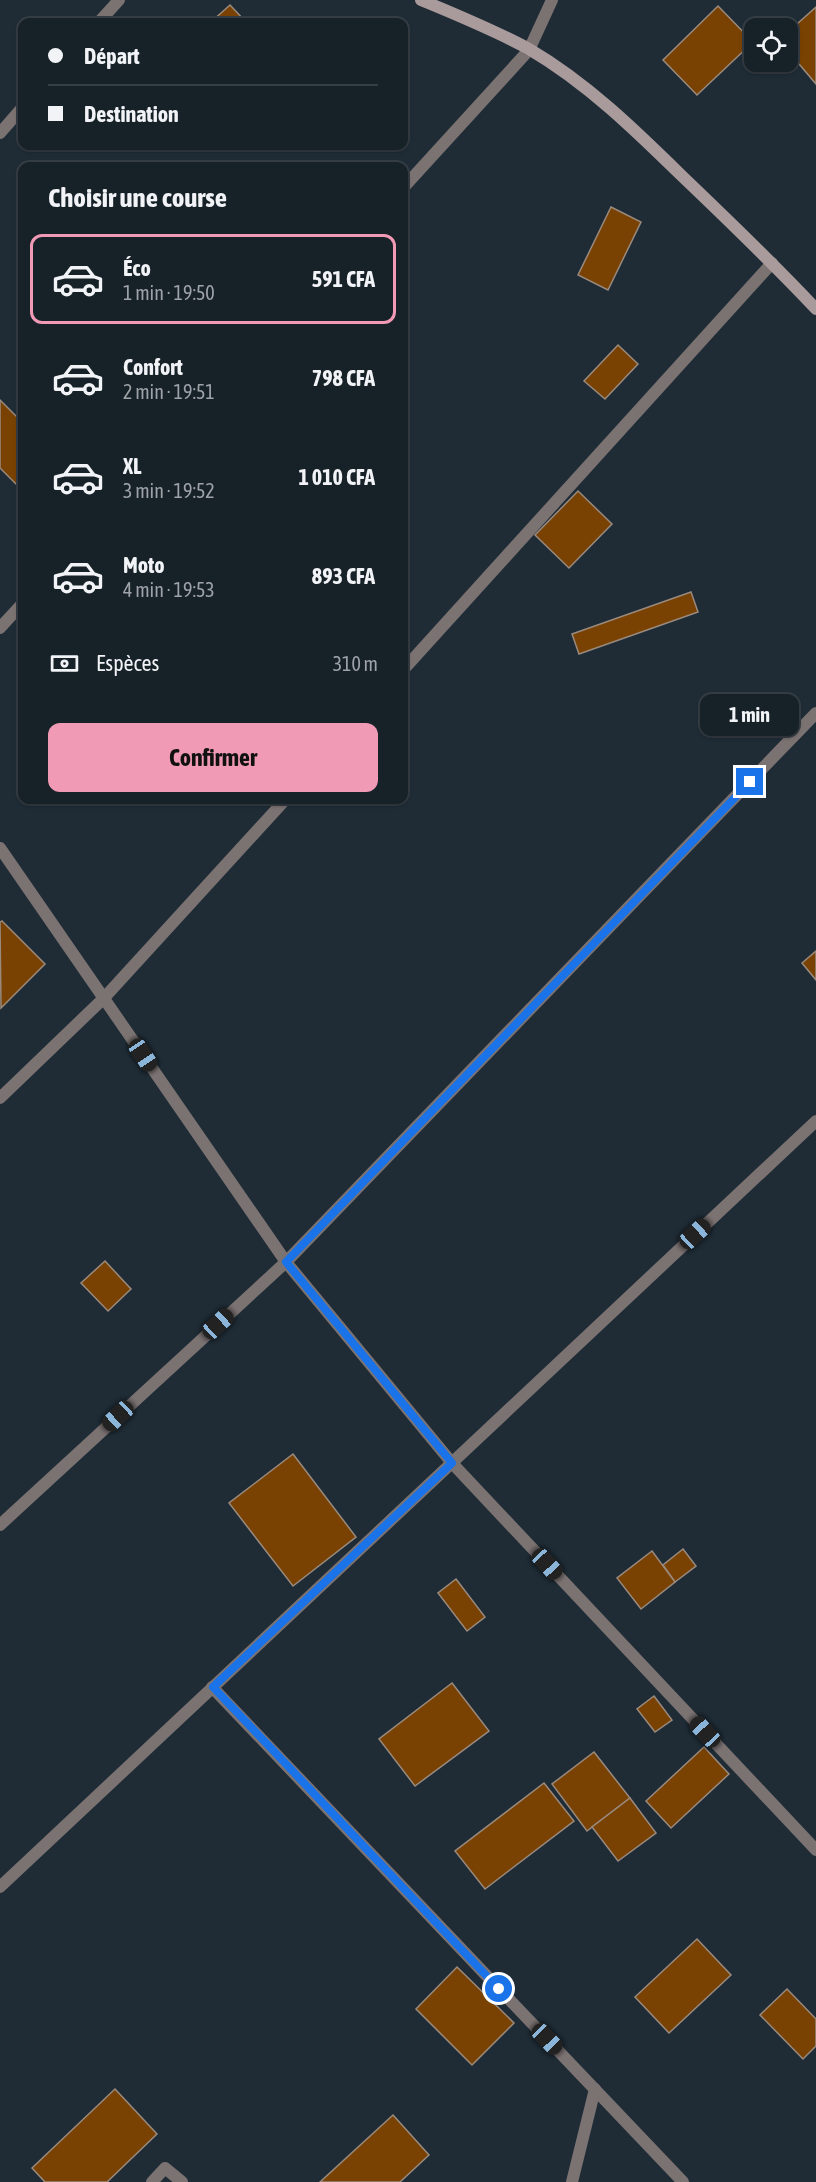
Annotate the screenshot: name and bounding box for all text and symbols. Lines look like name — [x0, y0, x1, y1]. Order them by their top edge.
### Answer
map controls — [744, 18, 798, 72]
button: locate — [744, 18, 798, 72]
text: Départ — [84, 43, 140, 69]
text: Destination — [84, 101, 179, 127]
text: Choisir une course — [48, 182, 227, 213]
icon: car — [51, 252, 105, 306]
text: Éco — [123, 255, 151, 281]
text: 591 CFA — [312, 266, 375, 292]
text: 1 min · 19:50 — [123, 281, 215, 304]
icon: car — [51, 351, 105, 405]
text: Confort — [123, 354, 183, 380]
text: 798 CFA — [312, 365, 375, 391]
text: 2 min · 19:51 — [123, 380, 215, 403]
icon: car — [51, 450, 105, 504]
text: XL — [123, 453, 141, 479]
text: 1 010 CFA — [299, 464, 375, 490]
text: 3 min · 19:52 — [123, 479, 215, 502]
icon: car — [51, 549, 105, 603]
text: Moto — [123, 552, 165, 578]
text: 893 CFA — [312, 563, 375, 589]
text: 4 min · 19:53 — [123, 578, 215, 601]
icon: cash — [48, 647, 81, 680]
text: Espèces — [96, 650, 159, 676]
text: 310 m — [333, 652, 378, 675]
callout: 1 min — [700, 695, 800, 737]
text: 1 min — [729, 703, 770, 726]
button: Confirmer — [48, 723, 378, 792]
route end — [736, 768, 763, 795]
car — [125, 1035, 161, 1075]
car — [676, 1215, 714, 1253]
car — [199, 1305, 237, 1343]
car — [99, 1397, 137, 1435]
car — [528, 1545, 566, 1583]
car — [686, 1713, 724, 1751]
route start — [485, 1975, 512, 2002]
car — [528, 2020, 566, 2058]

